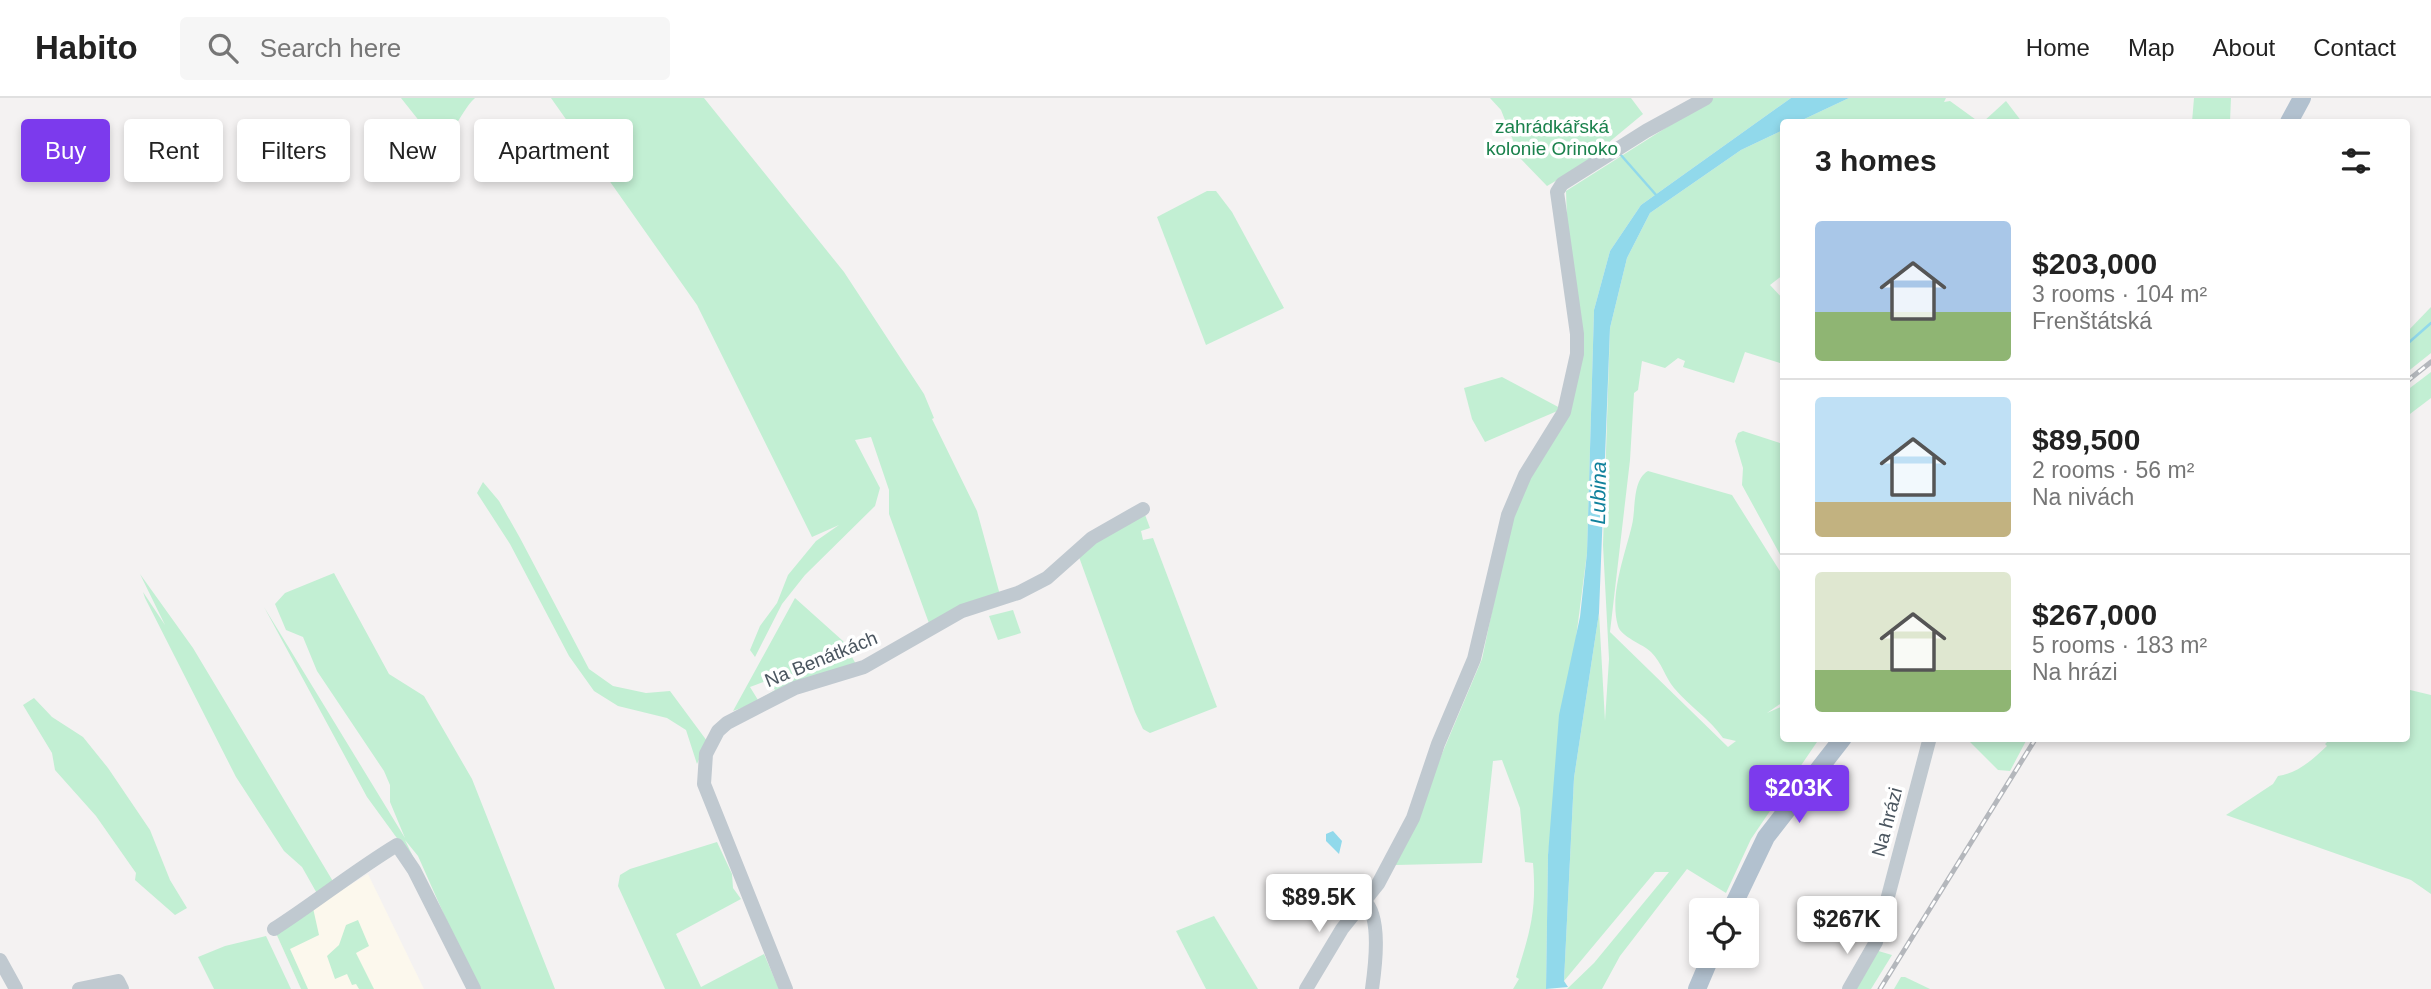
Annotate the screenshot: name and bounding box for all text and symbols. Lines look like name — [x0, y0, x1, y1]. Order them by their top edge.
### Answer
search box — [180, 17, 670, 80]
text: Habito — [35, 29, 138, 66]
icon: search — [204, 29, 242, 67]
text: Search here — [260, 33, 401, 63]
text: Home — [2026, 34, 2090, 61]
text: Map — [2128, 34, 2175, 61]
text: About — [2213, 34, 2275, 61]
text: Contact — [2313, 34, 2396, 61]
park label: zahrádkářská kolonie Orinoko — [1486, 116, 1618, 159]
chip: Buy — [21, 119, 110, 182]
chip: Rent — [124, 119, 223, 182]
chip: Filters — [237, 119, 350, 182]
chip: New — [364, 119, 460, 182]
chip: Apartment — [474, 119, 633, 182]
icon: filters — [2337, 142, 2375, 180]
text: 3 homes — [1815, 144, 1937, 177]
text: $203,000 — [2032, 247, 2157, 280]
icon: home — [1871, 249, 1955, 333]
text: 3 rooms · 104 m² — [2032, 281, 2207, 307]
text: Frenštátská — [2032, 308, 2152, 334]
text: $89,500 — [2032, 423, 2140, 456]
icon: home — [1871, 425, 1955, 509]
text: 2 rooms · 56 m² — [2032, 457, 2194, 483]
water label: Lubina — [1586, 461, 1610, 525]
text: Na nivách — [2032, 484, 2134, 510]
text: $267,000 — [2032, 598, 2157, 631]
icon: home — [1871, 600, 1955, 684]
street label: Na Benátkách — [762, 627, 880, 691]
text: 5 rooms · 183 m² — [2032, 632, 2207, 658]
text: Na hrázi — [2032, 659, 2118, 685]
pin: $203K — [1750, 766, 1848, 825]
text: $203K — [1765, 775, 1833, 801]
street label: Na hrázi — [1868, 785, 1906, 859]
pin: $89.5K — [1262, 874, 1376, 934]
text: $89.5K — [1282, 884, 1356, 910]
pin: $267K — [1798, 896, 1896, 956]
map controls — [1689, 898, 1759, 968]
button: locate — [1689, 898, 1759, 968]
text: $267K — [1813, 906, 1881, 932]

